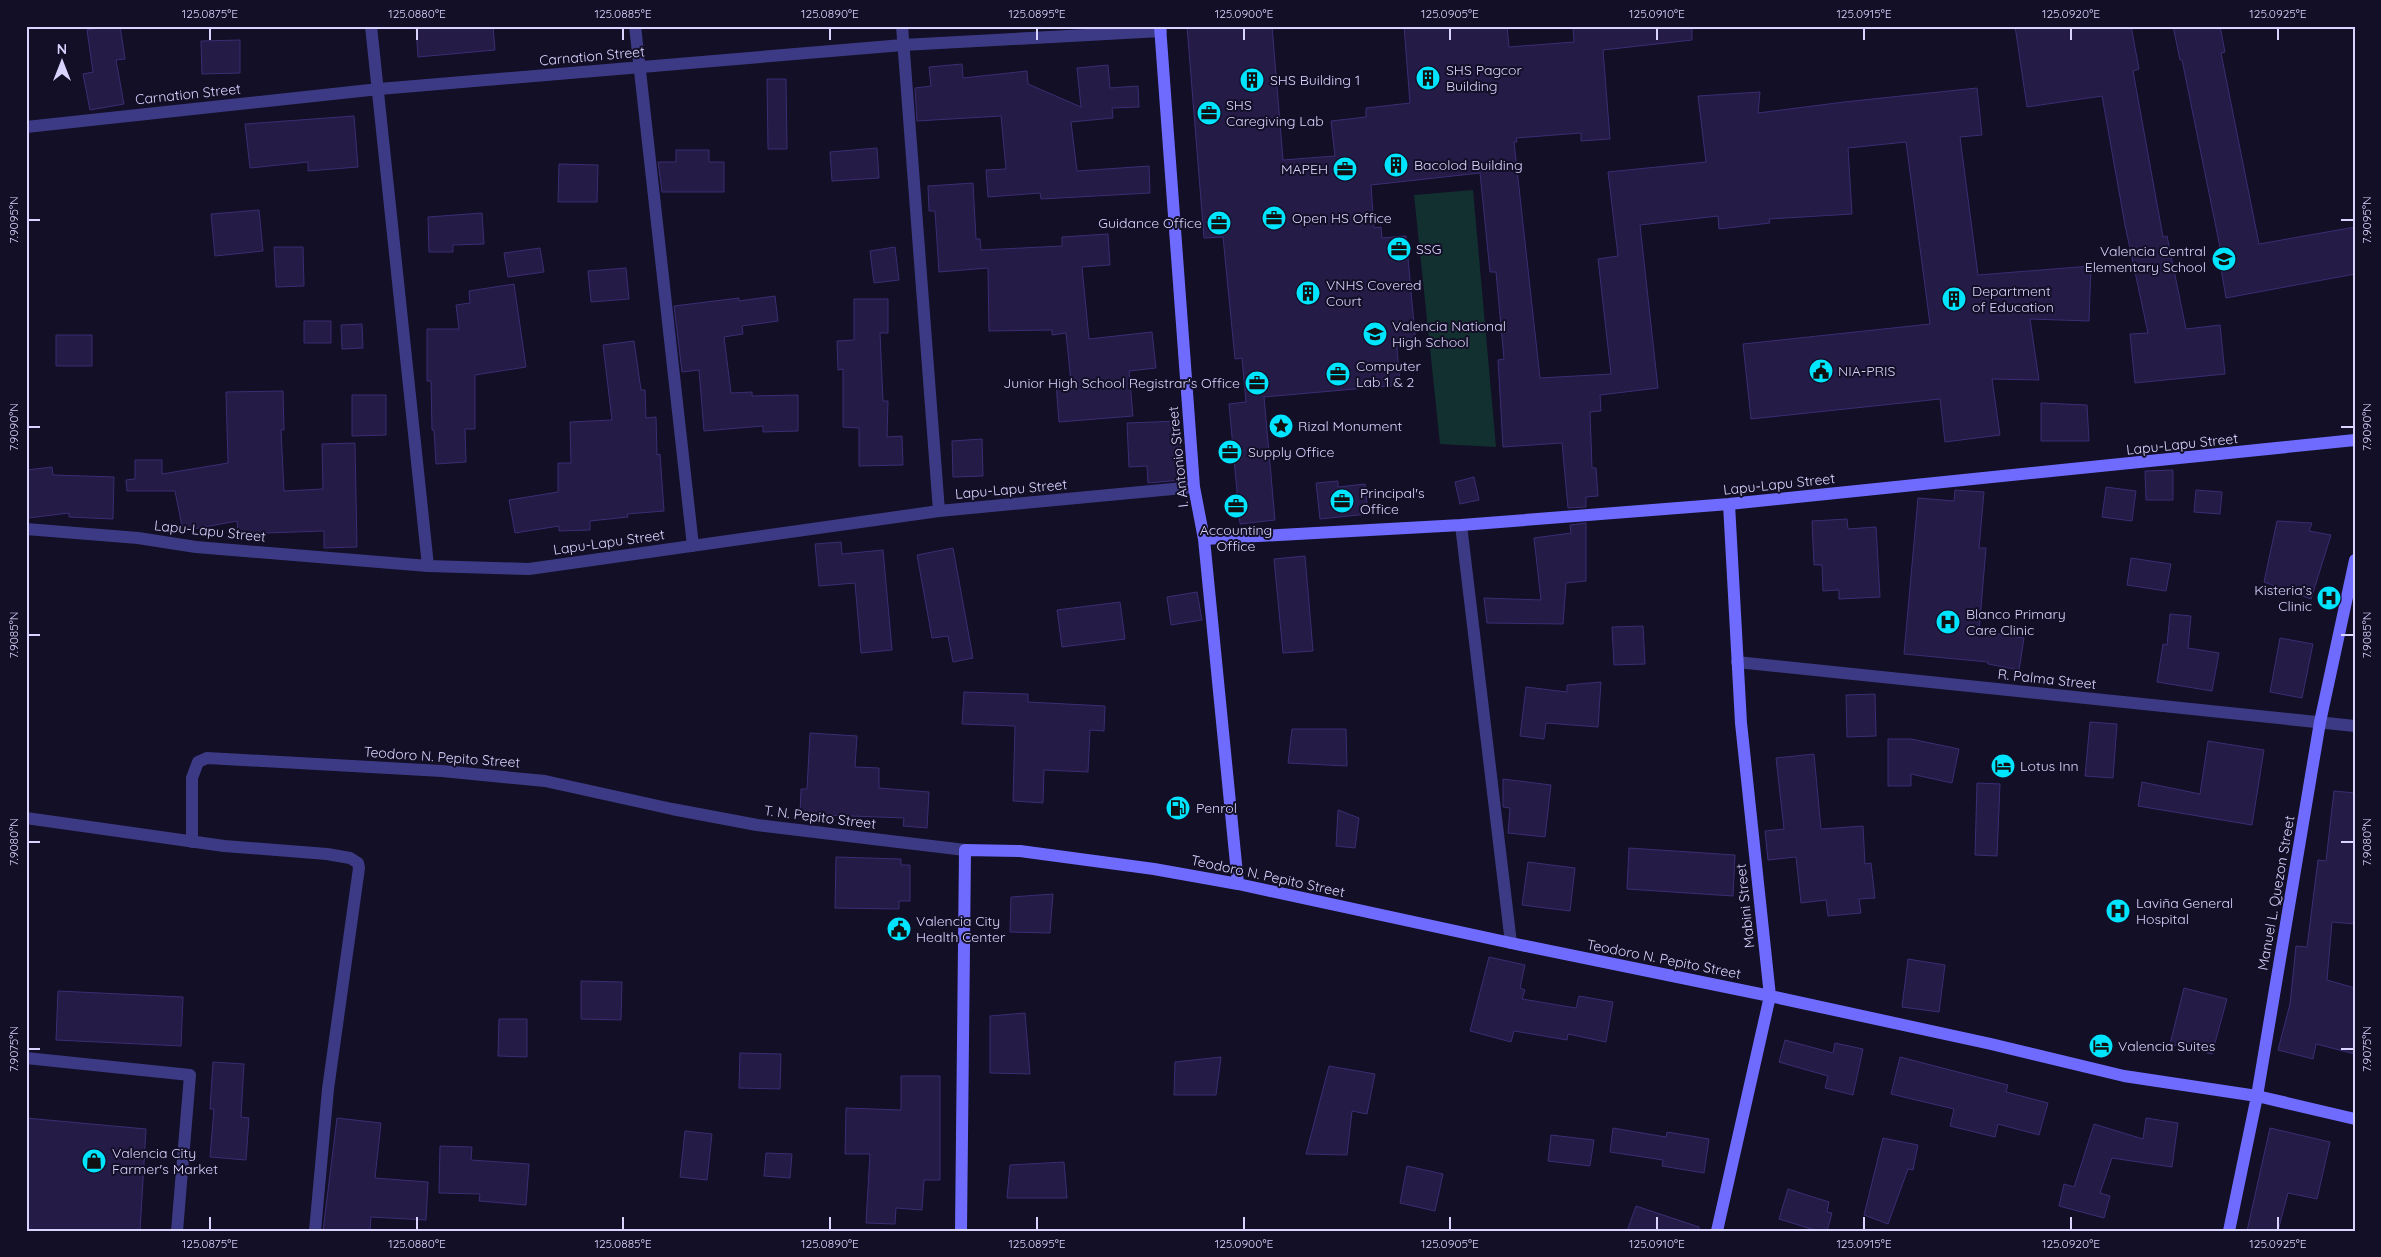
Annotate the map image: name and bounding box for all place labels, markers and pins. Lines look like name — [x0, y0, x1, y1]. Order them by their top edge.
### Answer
place label: SHS Pagcor Building — [1446, 61, 1523, 95]
building icon: SHS Pagcor Building — [1415, 65, 1441, 91]
building icon: SHS Building 1 — [1239, 67, 1265, 93]
place label: SHS Building 1 — [1270, 71, 1360, 89]
place label: SHS Caregiving Lab — [1226, 96, 1324, 130]
office icon: SHS Caregiving Lab — [1196, 100, 1222, 126]
building icon: Bacolod Building — [1383, 152, 1409, 178]
office icon: MAPEH — [1332, 156, 1358, 182]
place label: Bacolod Building — [1414, 156, 1523, 174]
place label: MAPEH — [1281, 160, 1328, 178]
office icon: Open HS Office — [1261, 205, 1287, 231]
place label: Open HS Office — [1292, 209, 1392, 227]
office icon: Guidance Office — [1206, 210, 1232, 236]
place label: Guidance Office — [1098, 214, 1202, 232]
office icon: SSG — [1386, 236, 1412, 262]
place label: SSG — [1416, 240, 1441, 258]
place label: Valencia Central Elementary School — [2085, 242, 2206, 276]
school or university icon: Valencia Central Elementary School — [2211, 246, 2237, 272]
place label: VNHS Covered Court — [1326, 276, 1422, 310]
building icon: VNHS Covered Court — [1295, 280, 1321, 306]
place label: Department of Education — [1972, 282, 2054, 316]
building icon: Department of Education — [1941, 286, 1967, 312]
place label: Valencia National High School — [1392, 317, 1506, 351]
school or university icon: Valencia National High School — [1362, 321, 1388, 347]
place label: Computer Lab 1 & 2 — [1356, 357, 1421, 391]
public building icon: NIA-PRIS — [1808, 358, 1834, 384]
office icon: Computer Lab 1 & 2 — [1325, 361, 1351, 387]
place label: NIA-PRIS — [1838, 362, 1895, 380]
office icon: Junior High School Registrar's Office — [1244, 370, 1270, 396]
place label: Junior High School Registrar's Office — [1003, 374, 1240, 392]
place icon: Rizal Monument — [1268, 413, 1294, 439]
place label: Rizal Monument — [1298, 417, 1402, 435]
office icon: Supply Office — [1217, 439, 1243, 465]
place label: Supply Office — [1248, 443, 1335, 461]
place label: Principal's Office — [1360, 484, 1425, 518]
office icon: Principal's Office — [1329, 488, 1355, 514]
office icon: Accounting Office — [1223, 493, 1249, 519]
place label: Accounting Office — [1200, 521, 1272, 555]
place label: Kisteria’s Clinic — [2254, 581, 2312, 615]
hospital icon: Kisteria’s Clinic — [2316, 585, 2342, 611]
place label: Blanco Primary Care Clinic — [1966, 605, 2066, 639]
hospital icon: Blanco Primary Care Clinic — [1935, 609, 1961, 635]
hotel icon: Lotus Inn — [1990, 753, 2016, 779]
place label: Lotus Inn — [2020, 757, 2079, 775]
fuel station icon: Penrol — [1165, 795, 1191, 821]
place label: Penrol — [1196, 799, 1237, 817]
place label: Laviña General Hospital — [2136, 894, 2233, 928]
hospital icon: Laviña General Hospital — [2105, 898, 2131, 924]
place label: Valencia City Health Center — [916, 912, 1006, 946]
public building icon: Valencia City Health Center — [886, 916, 912, 942]
hotel icon: Valencia Suites — [2088, 1033, 2114, 1059]
place label: Valencia Suites — [2118, 1037, 2215, 1055]
place label: Valencia City Farmer's Market — [112, 1144, 218, 1178]
shop icon: Valencia City Farmer's Market — [81, 1148, 107, 1174]

